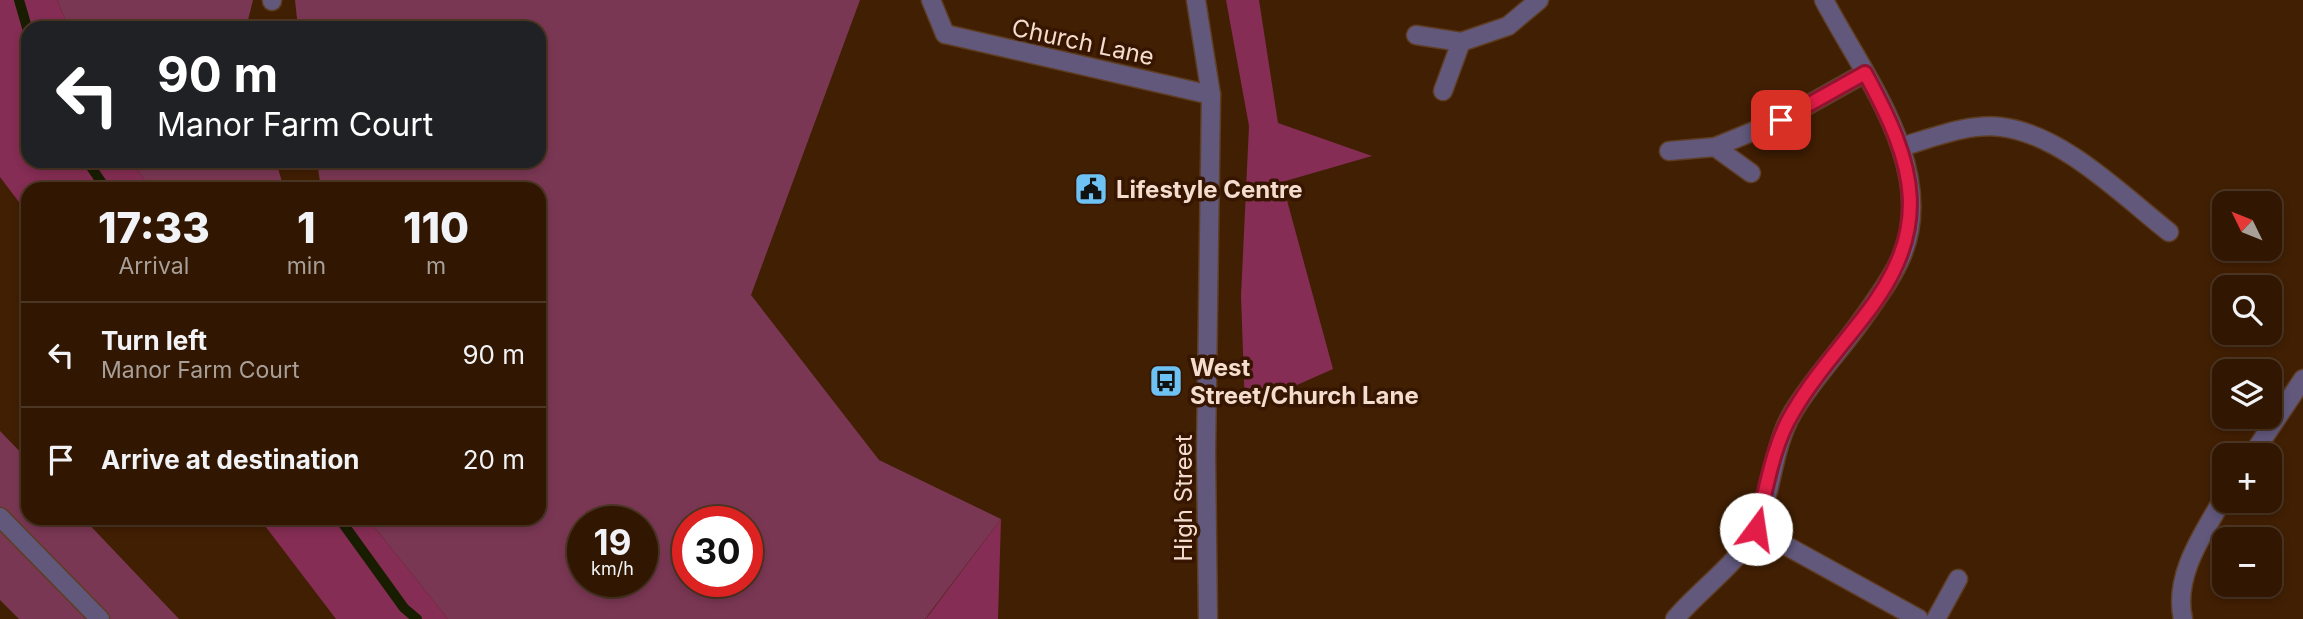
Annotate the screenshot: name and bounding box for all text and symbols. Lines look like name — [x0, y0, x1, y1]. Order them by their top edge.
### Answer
street label: Church Lane — [1009, 13, 1157, 71]
text: 90 m — [157, 45, 278, 104]
icon: left — [42, 49, 133, 140]
pin — [1751, 90, 1811, 150]
icon: arrive — [1762, 101, 1800, 139]
text: Manor Farm Court — [157, 105, 433, 144]
public building icon: Lifestyle Centre — [1072, 170, 1110, 208]
place label: Lifestyle Centre — [1116, 175, 1302, 204]
north arrow — [2212, 191, 2282, 261]
map controls — [2212, 191, 2282, 597]
text: 17:33 — [98, 202, 210, 253]
text: 1 — [297, 202, 316, 253]
text: 110 — [403, 202, 469, 253]
text: Arrival — [118, 252, 189, 280]
text: min — [287, 252, 326, 280]
text: m — [426, 252, 446, 280]
button: search — [2212, 275, 2282, 345]
text: Turn left — [101, 325, 207, 356]
icon: left — [42, 336, 80, 374]
text: 90 m — [462, 339, 525, 370]
place label: West Street/Church Lane — [1190, 353, 1419, 410]
text: Manor Farm Court — [101, 356, 300, 384]
button: layers — [2212, 359, 2282, 429]
bus stop icon: West Street/Church Lane — [1147, 362, 1185, 400]
street label: High Street — [1169, 434, 1198, 562]
icon: arrive — [42, 441, 80, 479]
button: + — [2212, 443, 2282, 513]
text: Arrive at destination — [101, 444, 360, 475]
text: 20 m — [463, 444, 525, 475]
position arrow — [1719, 492, 1793, 566]
speed limit sign: 30 — [672, 506, 763, 597]
text: 19 — [594, 521, 631, 563]
button: − — [2212, 527, 2282, 597]
text: km/h — [591, 558, 634, 579]

